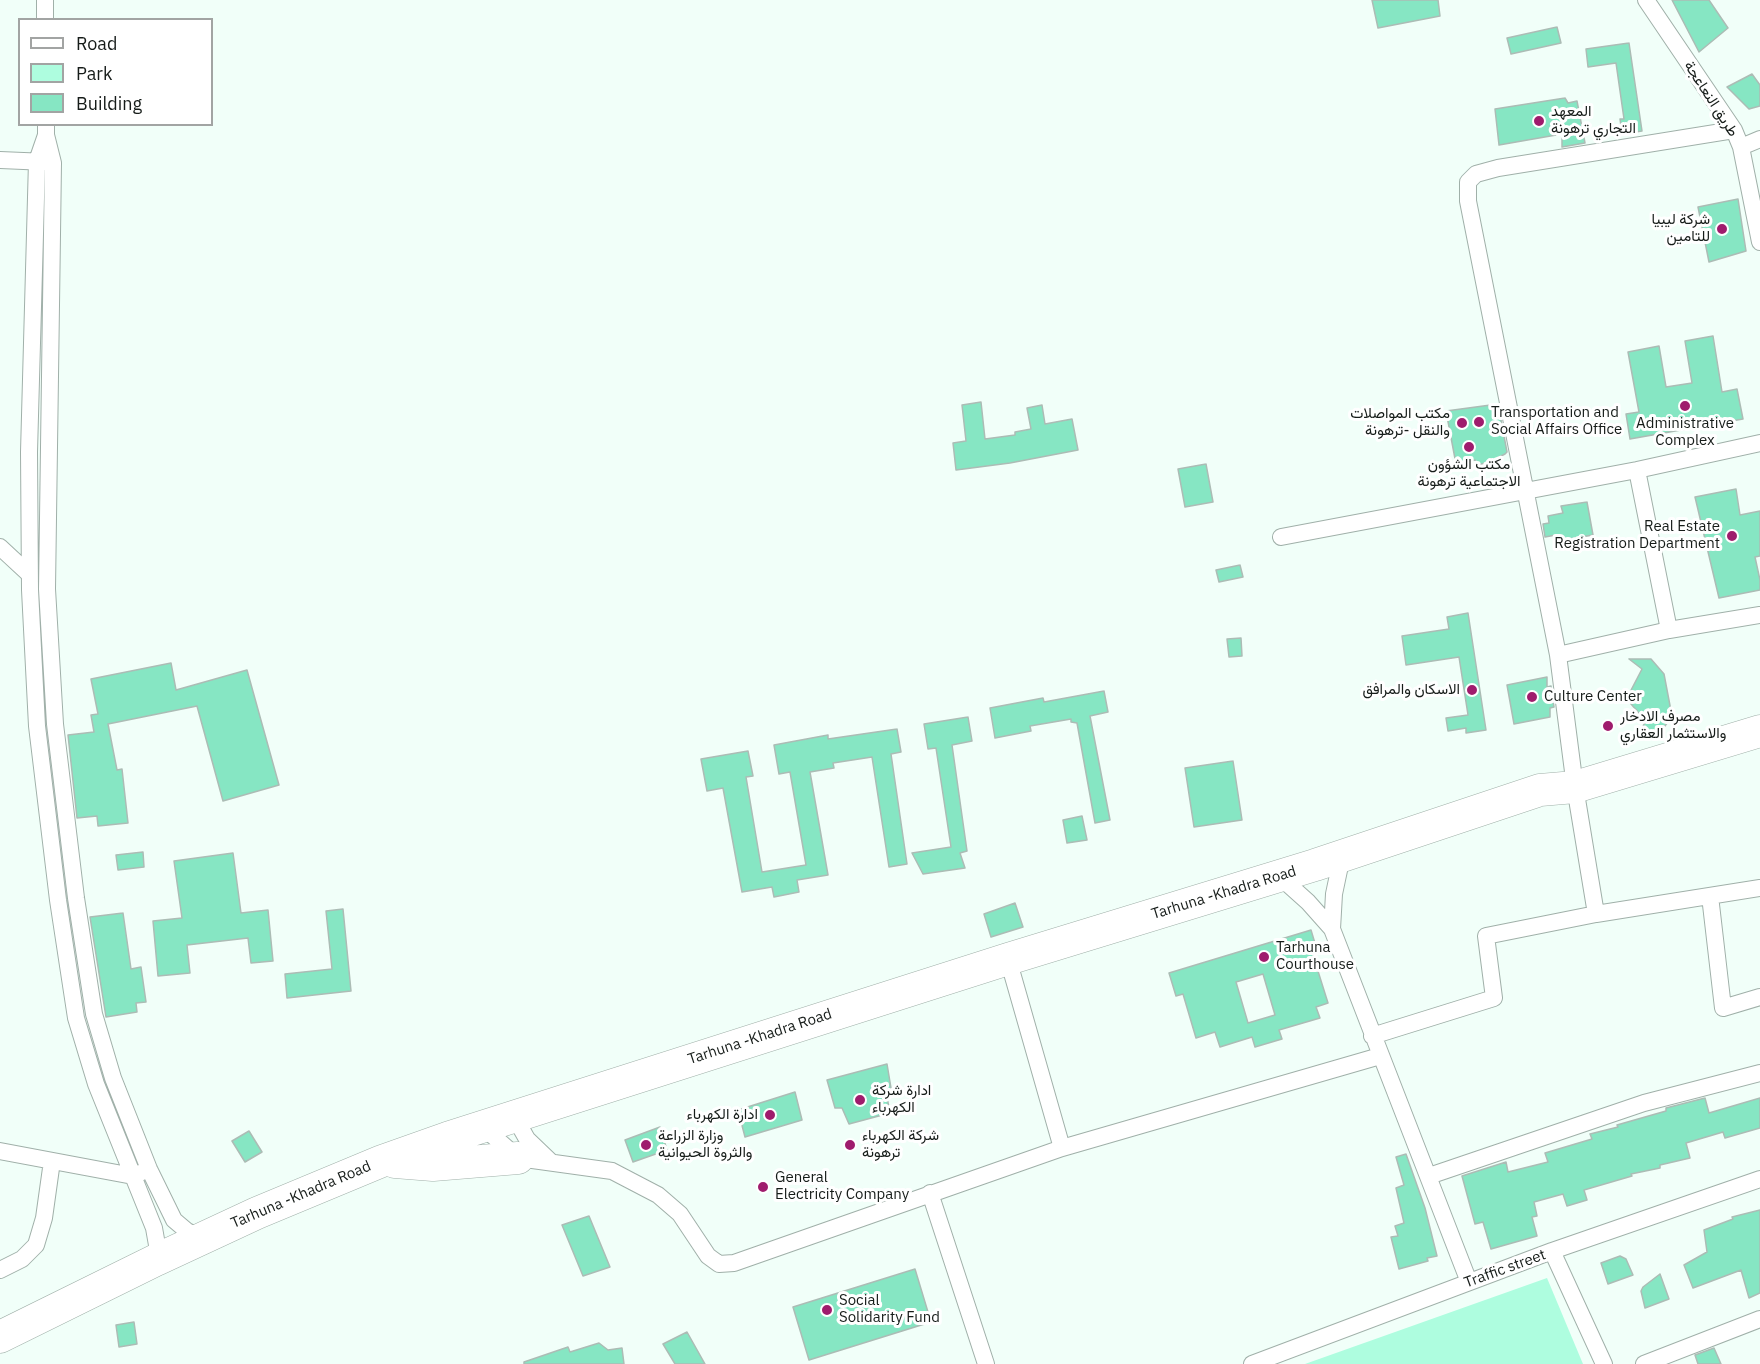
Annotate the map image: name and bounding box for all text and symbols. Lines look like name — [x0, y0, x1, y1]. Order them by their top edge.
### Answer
legend — [18, 18, 213, 126]
text: Road — [76, 32, 117, 55]
street label: طريق النعاعجة — [1680, 58, 1742, 140]
text: Park — [76, 62, 112, 85]
text: Building — [76, 92, 142, 115]
place label: المعهد التجاري ترهونة — [1551, 103, 1636, 138]
marker: المعهد التجاري ترهونة — [1532, 114, 1546, 128]
place label: شركة ليبيا للتامين — [1651, 211, 1710, 246]
marker: شركة ليبيا للتامين — [1715, 222, 1729, 236]
marker: Administrative Complex — [1678, 399, 1692, 413]
place label: Transportation and Social Affairs Office — [1491, 404, 1622, 439]
place label: مكتب المواصلات والنقل -ترهونة — [1350, 405, 1450, 440]
marker: Transportation and Social Affairs Office — [1472, 415, 1486, 429]
place label: Administrative Complex — [1636, 415, 1734, 450]
marker: مكتب المواصلات والنقل -ترهونة — [1455, 416, 1469, 430]
marker: مكتب الشؤون الاجتماعية ترهونة — [1462, 440, 1476, 454]
place label: مكتب الشؤون الاجتماعية ترهونة — [1418, 456, 1520, 491]
place label: Real Estate Registration Department — [1554, 518, 1720, 553]
marker: Real Estate Registration Department — [1725, 529, 1739, 543]
place label: الاسكان والمرافق — [1362, 681, 1460, 699]
marker: الاسكان والمرافق — [1465, 683, 1479, 697]
place label: Culture Center — [1544, 688, 1642, 706]
marker: Culture Center — [1525, 690, 1539, 704]
place label: مصرف الادخار والاستثمار العقاري — [1620, 708, 1726, 743]
marker: مصرف الادخار والاستثمار العقاري — [1601, 719, 1615, 733]
street label: Tarhuna -Khadra Road — [1149, 862, 1299, 924]
place label: Tarhuna Courthouse — [1276, 939, 1354, 974]
marker: Tarhuna Courthouse — [1257, 950, 1271, 964]
street label: Tarhuna -Khadra Road — [686, 1005, 834, 1069]
place label: ادارة شركة الكهرباء — [872, 1082, 931, 1117]
marker: ادارة شركة الكهرباء — [853, 1093, 867, 1107]
place label: ادارة الكهرباء — [687, 1106, 758, 1124]
marker: ادارة الكهرباء — [763, 1108, 777, 1122]
place label: وزارة الزراعة والثروة الحيوانية — [658, 1127, 753, 1162]
place label: شركة الكهرباء ترهونة — [862, 1127, 939, 1162]
marker: وزارة الزراعة والثروة الحيوانية — [639, 1138, 653, 1152]
marker: شركة الكهرباء ترهونة — [843, 1138, 857, 1152]
street label: Tarhuna -Khadra Road — [228, 1157, 374, 1233]
place label: General Electricity Company — [775, 1169, 909, 1204]
marker: General Electricity Company — [756, 1180, 770, 1194]
street label: Traffic street — [1462, 1246, 1548, 1292]
place label: Social Solidarity Fund — [839, 1292, 940, 1327]
marker: Social Solidarity Fund — [820, 1303, 834, 1317]

